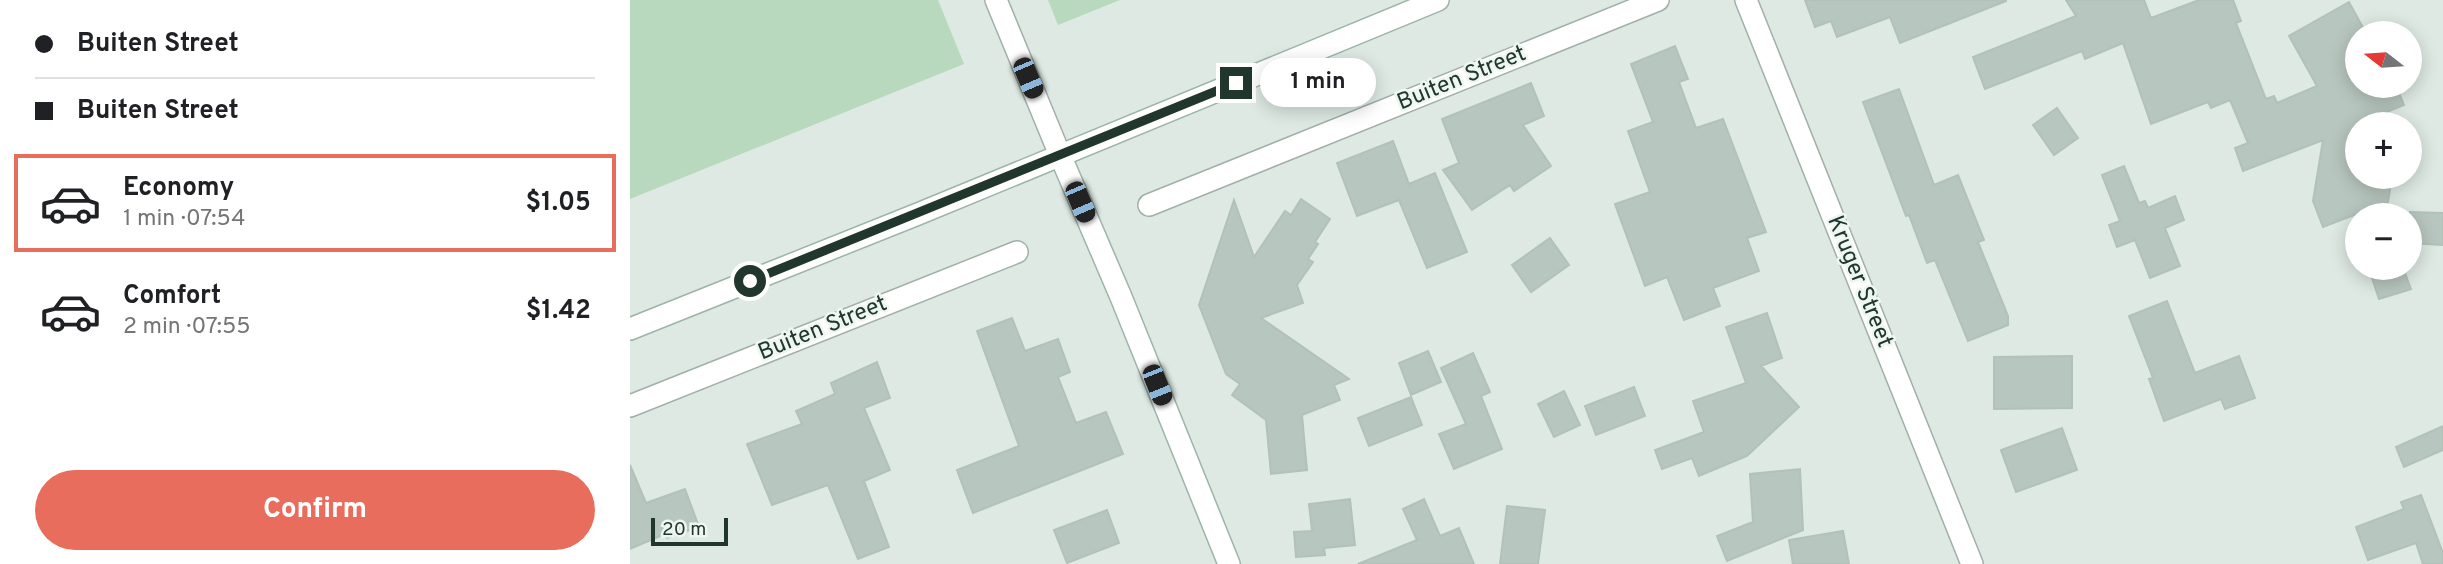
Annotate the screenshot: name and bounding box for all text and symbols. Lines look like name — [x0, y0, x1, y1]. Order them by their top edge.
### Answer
north arrow — [2345, 21, 2422, 98]
map controls — [2345, 21, 2422, 280]
text: Buiten Street — [77, 28, 239, 61]
street label: Buiten Street — [1393, 40, 1531, 118]
car — [1011, 55, 1046, 101]
callout: 1 min — [1260, 58, 1376, 108]
route end — [1220, 67, 1252, 99]
text: 1 min — [1290, 68, 1346, 97]
text: Buiten Street — [77, 95, 239, 128]
button: + — [2345, 112, 2422, 189]
icon: car — [39, 172, 102, 235]
text: Economy — [123, 172, 234, 205]
car — [1063, 179, 1098, 225]
text: $1.05 — [525, 187, 591, 220]
button: − — [2345, 203, 2422, 280]
text: 1 min · 07:54 — [123, 205, 245, 234]
street label: Kruger Street — [1819, 212, 1899, 352]
route start — [734, 265, 766, 297]
icon: car — [39, 280, 102, 343]
text: Comfort — [123, 280, 221, 313]
street label: Buiten Street — [754, 290, 892, 368]
text: $1.42 — [526, 295, 591, 328]
text: 2 min · 07:55 — [123, 313, 250, 342]
car — [1140, 362, 1175, 408]
button: Confirm — [35, 470, 595, 550]
scale bar — [651, 515, 728, 547]
text: 20 m — [662, 518, 706, 542]

